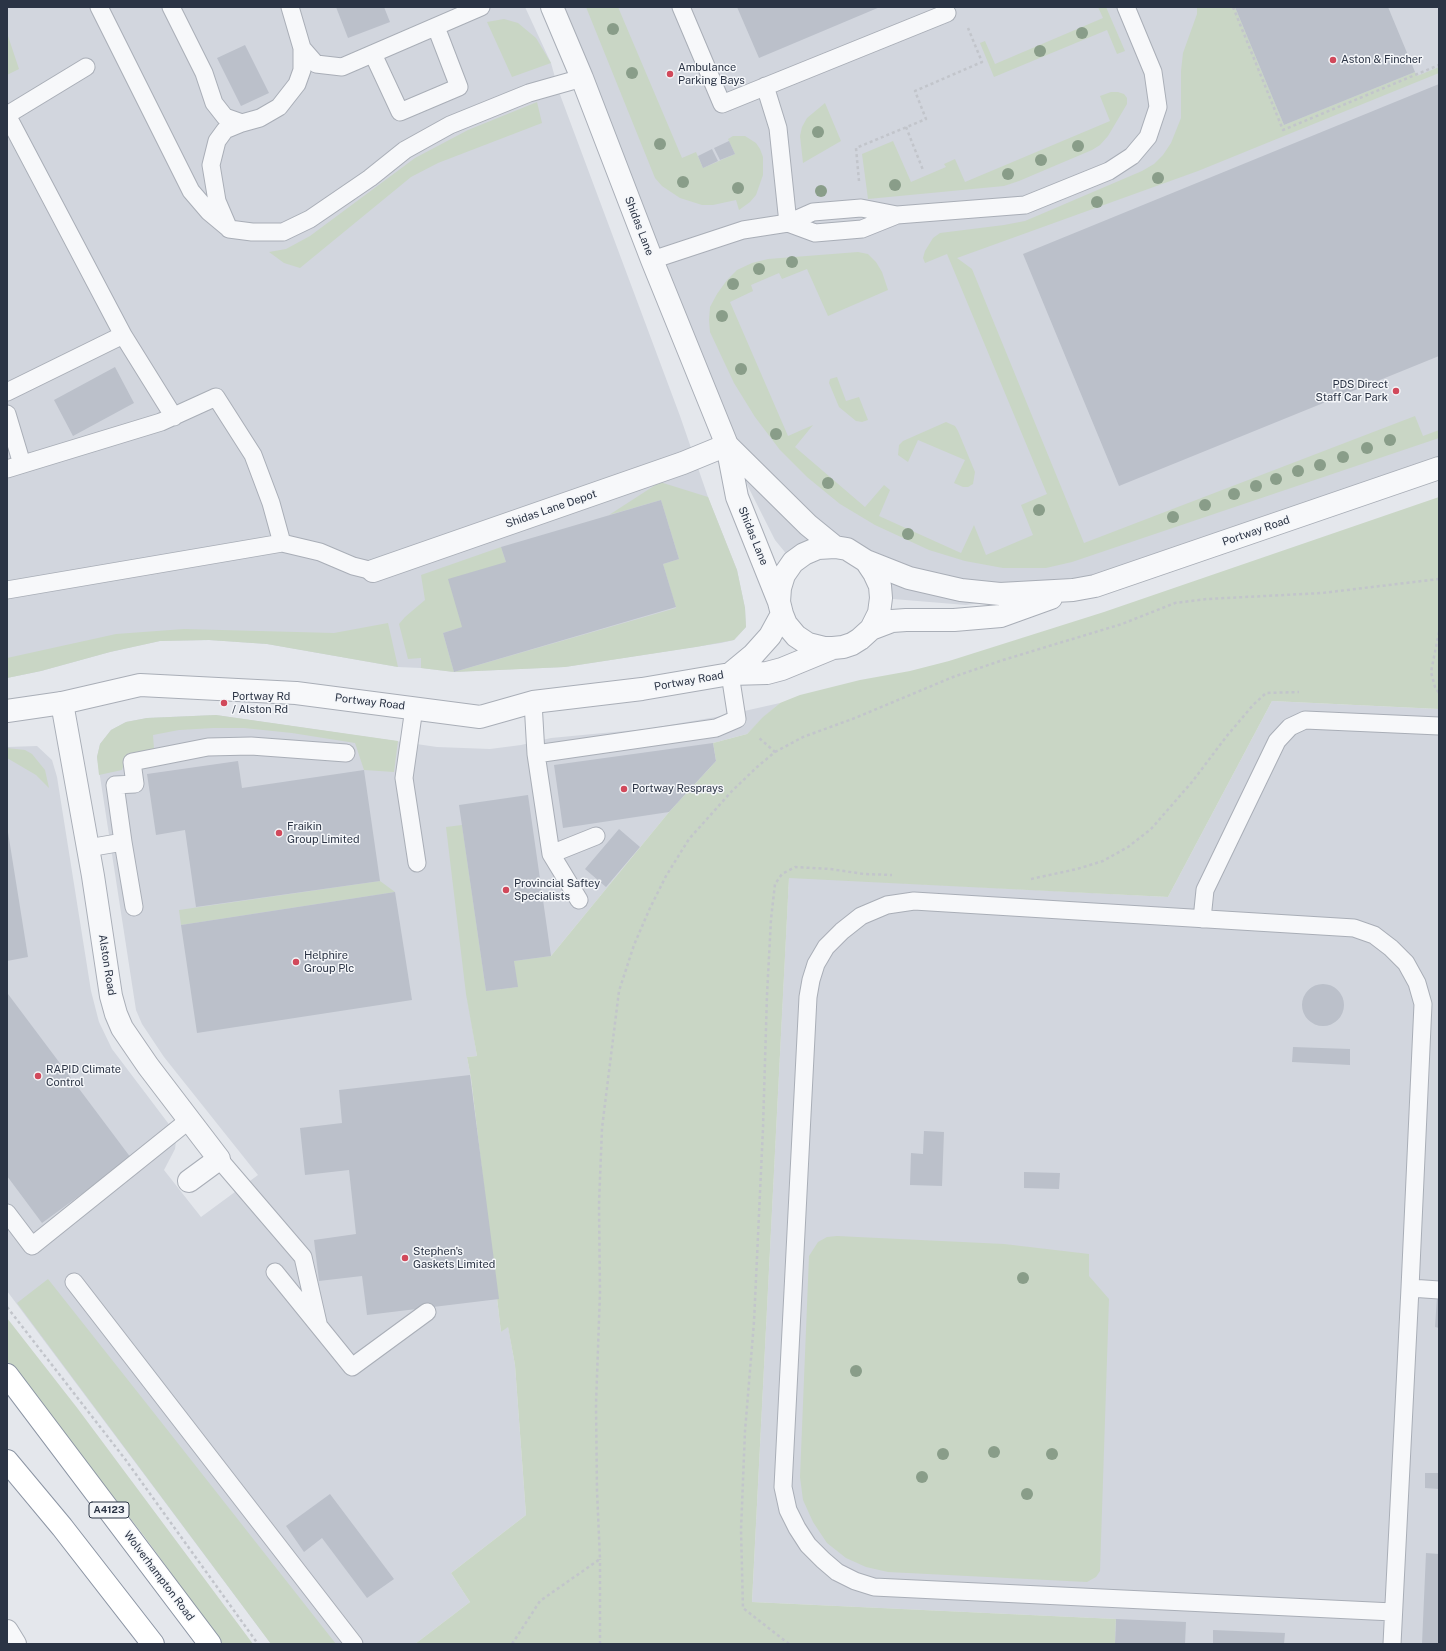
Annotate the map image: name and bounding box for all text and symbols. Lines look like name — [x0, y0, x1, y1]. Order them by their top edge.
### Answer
place label: Aston & Fincher — [1341, 53, 1422, 67]
marker: Aston & Fincher — [1328, 55, 1338, 65]
place label: Ambulance Parking Bays — [678, 61, 745, 87]
marker: Ambulance Parking Bays — [665, 69, 675, 79]
street label: Shidas Lane — [622, 195, 656, 257]
place label: PDS Direct Staff Car Park — [1316, 378, 1388, 404]
marker: PDS Direct Staff Car Park — [1391, 386, 1401, 396]
street label: Shidas Lane Depot — [504, 487, 598, 531]
street label: Shidas Lane — [735, 505, 771, 567]
street label: Portway Road — [1221, 513, 1291, 549]
street label: Portway Road — [653, 668, 725, 694]
place label: Portway Rd / Alston Rd — [232, 690, 290, 716]
street label: Portway Road — [334, 691, 406, 713]
marker: Portway Rd / Alston Rd — [219, 698, 229, 708]
place label: Portway Resprays — [632, 782, 723, 796]
marker: Portway Resprays — [619, 784, 629, 794]
place label: Fraikin Group Limited — [287, 820, 359, 846]
marker: Fraikin Group Limited — [274, 828, 284, 838]
place label: Provincial Saftey Specialists — [514, 877, 600, 903]
marker: Provincial Saftey Specialists — [501, 885, 511, 895]
street label: Alston Road — [96, 933, 118, 997]
place label: Helphire Group Plc — [304, 949, 354, 975]
marker: Helphire Group Plc — [291, 957, 301, 967]
place label: RAPID Climate Control — [46, 1063, 121, 1089]
marker: RAPID Climate Control — [33, 1071, 43, 1081]
place label: Stephen's Gaskets Limited — [413, 1245, 495, 1271]
marker: Stephen's Gaskets Limited — [400, 1253, 410, 1263]
road number: A4123 — [89, 1502, 129, 1518]
street label: Wolverhampton Road — [121, 1529, 197, 1623]

